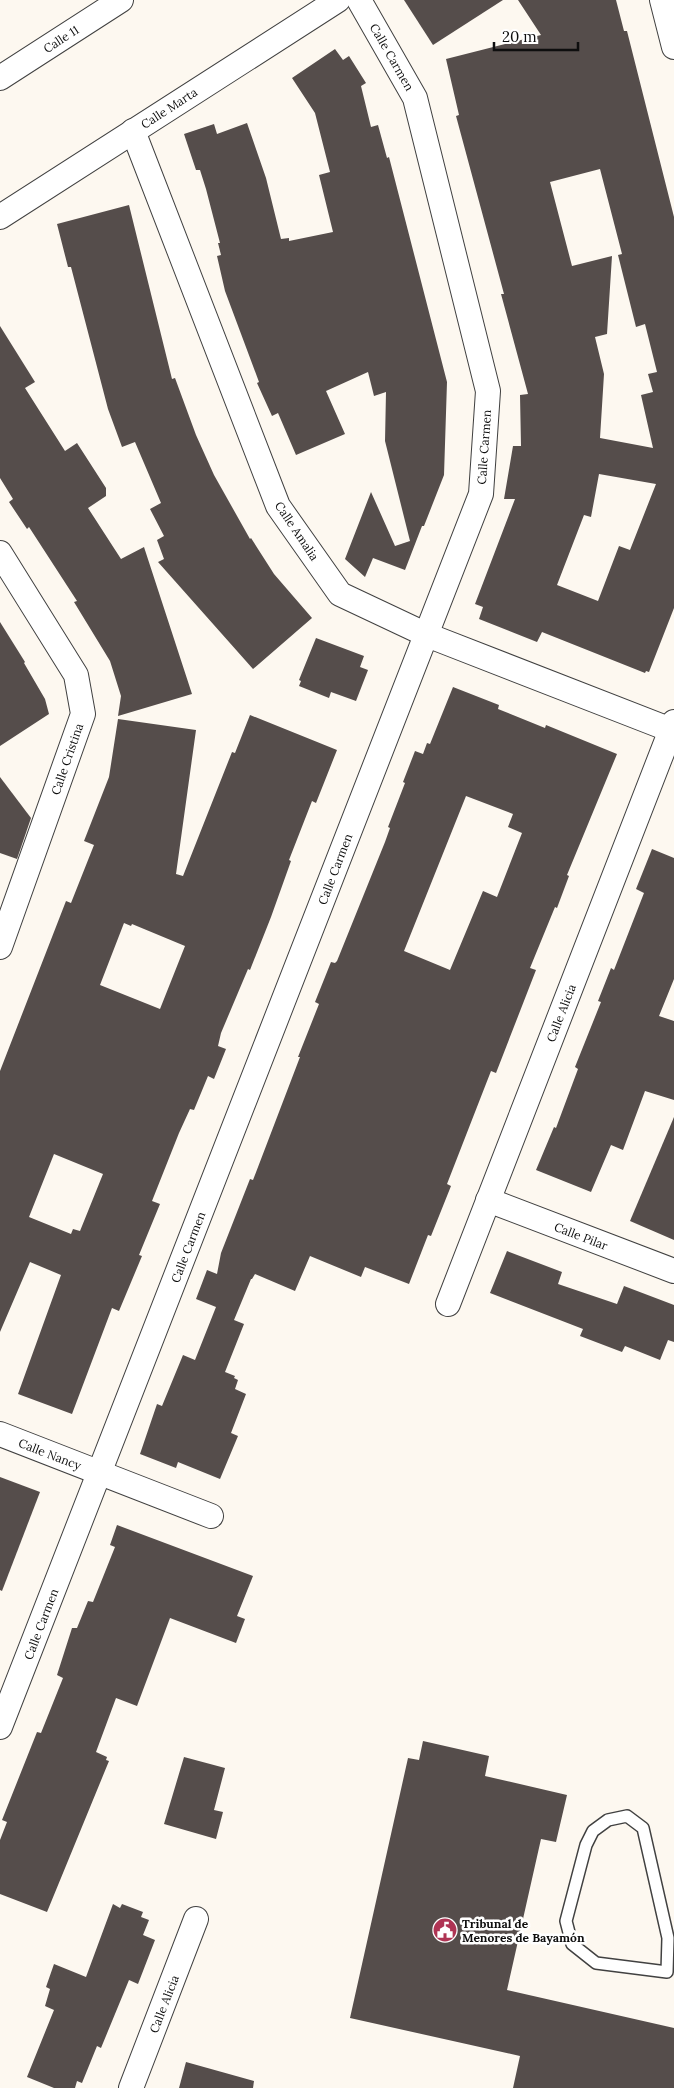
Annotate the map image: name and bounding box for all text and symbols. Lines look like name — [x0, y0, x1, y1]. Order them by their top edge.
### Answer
scale bar — [494, 20, 578, 52]
street label: Calle Carmen — [367, 21, 417, 93]
street label: Calle 11 — [40, 22, 82, 56]
text: 20 m — [502, 27, 537, 46]
street label: Calle Marta — [138, 84, 200, 132]
street label: Calle Carmen — [474, 409, 494, 485]
street label: Calle Amalia — [272, 499, 322, 563]
street label: Calle Cristina — [48, 721, 86, 797]
street label: Calle Carmen — [315, 831, 355, 907]
street label: Calle Alicia — [543, 982, 579, 1044]
street label: Calle Carmen — [168, 1209, 208, 1285]
street label: Calle Pilar — [552, 1219, 611, 1253]
street label: Calle Nancy — [17, 1435, 84, 1473]
street label: Calle Carmen — [21, 1586, 61, 1662]
place label: Tribunal de Menores de Bayamón — [462, 1916, 585, 1945]
public building icon: Tribunal de Menores de Bayamón — [432, 1917, 458, 1943]
street label: Calle Alicia — [146, 1973, 182, 2035]

